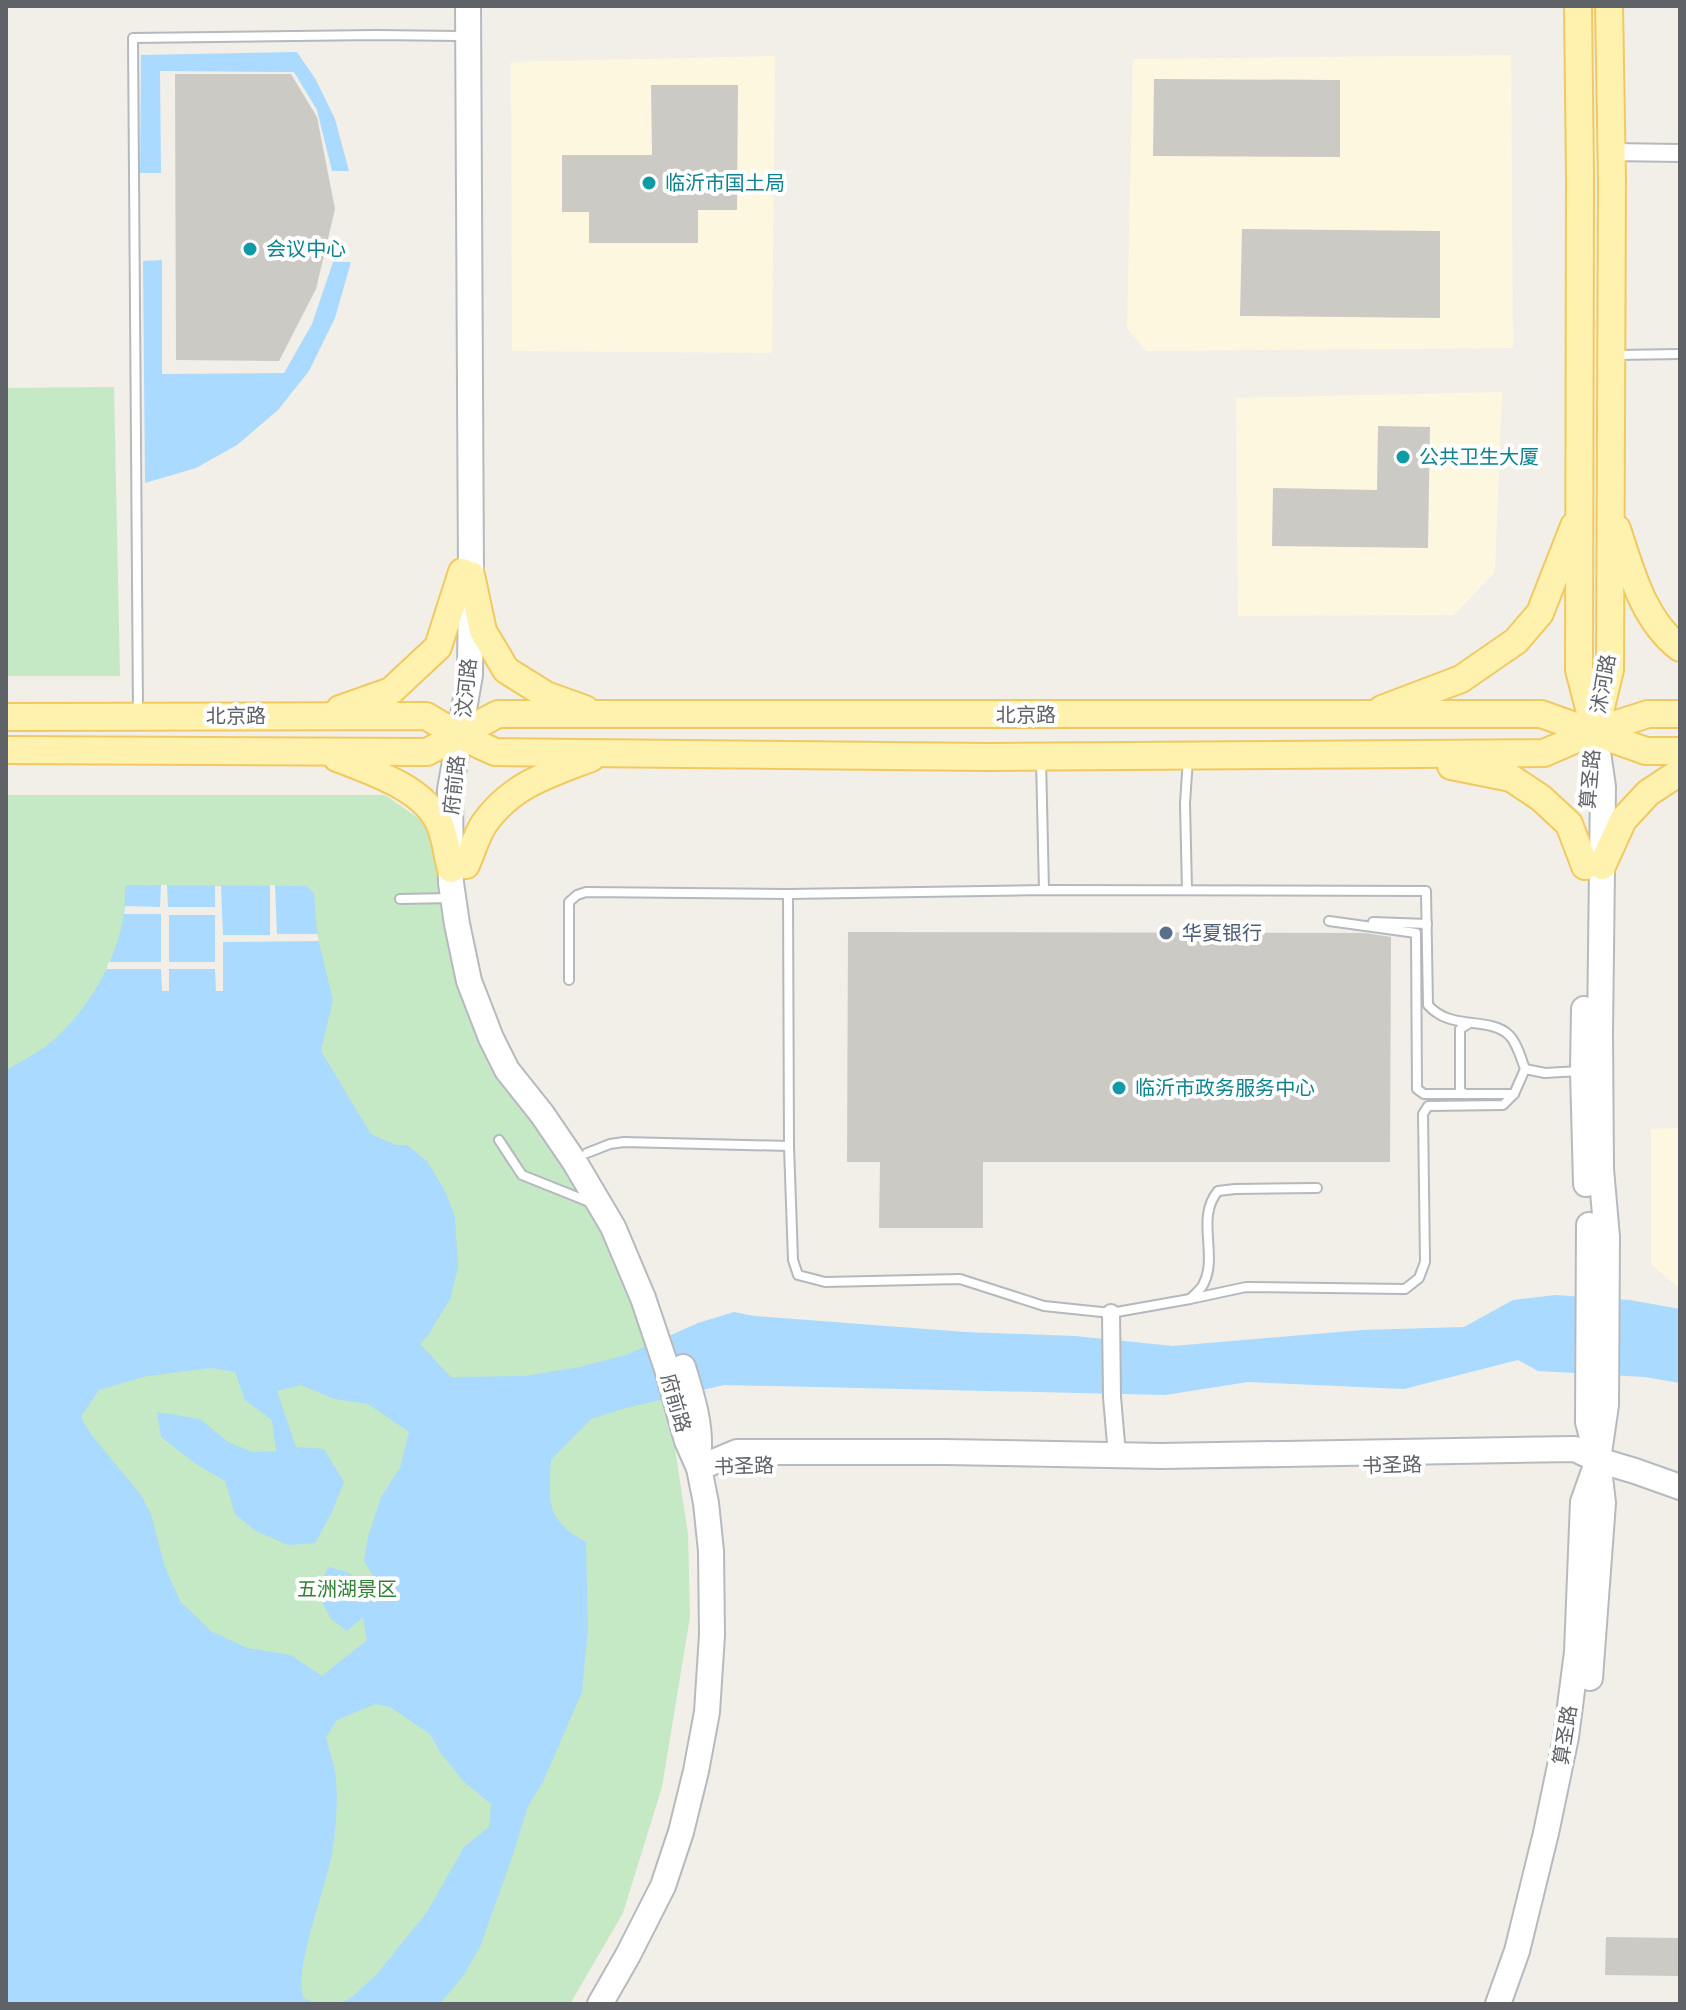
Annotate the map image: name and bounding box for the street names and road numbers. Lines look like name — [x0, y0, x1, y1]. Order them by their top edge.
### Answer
street label: 沭河路 — [1585, 652, 1621, 716]
street label: 汶河路 — [450, 657, 482, 719]
street label: 北京路 — [996, 702, 1056, 728]
street label: 北京路 — [206, 703, 266, 729]
street label: 算圣路 — [1574, 748, 1606, 810]
street label: 府前路 — [438, 754, 470, 816]
street label: 府前路 — [655, 1371, 697, 1435]
street label: 书圣路 — [1362, 1451, 1422, 1479]
street label: 书圣路 — [714, 1452, 774, 1480]
street label: 算圣路 — [1547, 1703, 1583, 1767]

